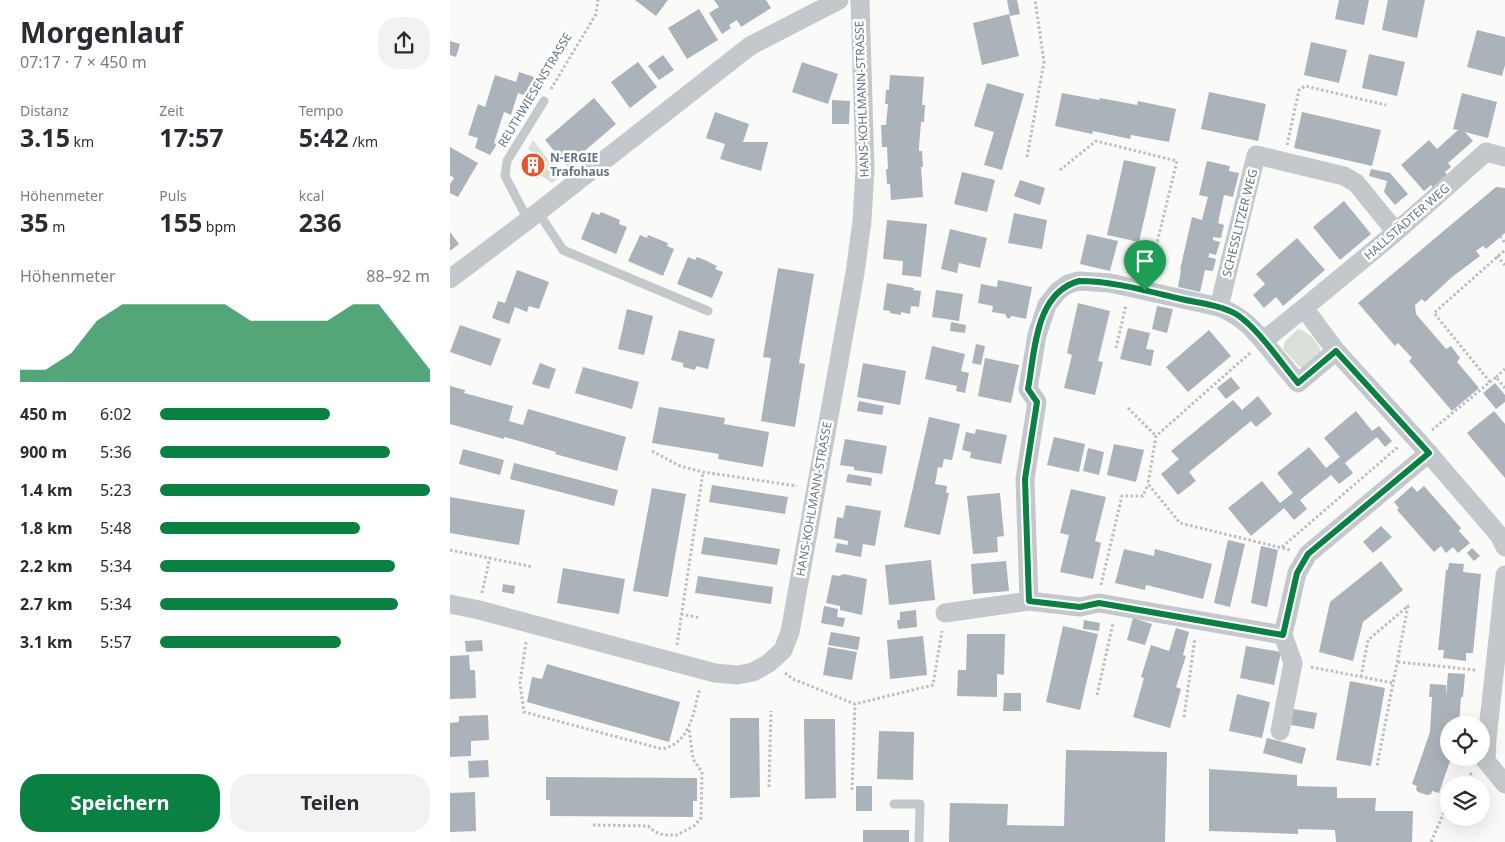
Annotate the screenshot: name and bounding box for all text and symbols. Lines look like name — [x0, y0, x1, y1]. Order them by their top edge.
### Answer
text: Morgenlauf — [20, 13, 183, 51]
button: share — [378, 17, 430, 69]
street label: HANS-KOHLMANN-STRASSE — [850, 20, 873, 178]
street label: REUTHWIESENSTRASSE — [494, 29, 576, 150]
text: 07:17 · 7 × 450 m — [20, 51, 147, 73]
text: Distanz — [20, 101, 69, 120]
text: Zeit — [159, 101, 184, 120]
text: Tempo — [299, 101, 344, 120]
text: 3.15 — [20, 120, 70, 154]
text: 17:57 — [159, 120, 224, 154]
text: 5:42 — [299, 120, 349, 154]
text: km — [70, 132, 94, 151]
text: /km — [349, 132, 378, 151]
place label: N-ERGIE Trafohaus — [550, 149, 610, 180]
building icon: N-ERGIE Trafohaus — [520, 152, 546, 178]
street label: SCHESSLITZER WEG — [1218, 167, 1261, 279]
street label: HALLSTÄDTER WEG — [1360, 180, 1453, 264]
text: Höhenmeter — [20, 186, 104, 205]
text: Puls — [159, 186, 187, 205]
text: kcal — [299, 186, 324, 205]
text: 35 — [20, 205, 49, 239]
text: 155 — [159, 205, 202, 239]
text: 236 — [299, 205, 342, 239]
text: m — [49, 217, 65, 236]
text: bpm — [202, 217, 236, 236]
pin — [1124, 240, 1166, 291]
icon: arrive — [1131, 247, 1159, 275]
text: Höhenmeter — [20, 265, 116, 287]
text: 88–92 m — [366, 265, 430, 287]
text: 450 m — [20, 403, 67, 425]
text: 6:02 — [100, 403, 132, 425]
street label: HANS-KOHLMANN-STRASSE — [792, 420, 835, 578]
text: 900 m — [20, 441, 67, 463]
text: 5:36 — [100, 441, 132, 463]
text: 1.4 km — [20, 479, 72, 501]
text: 5:23 — [100, 479, 132, 501]
text: 1.8 km — [20, 517, 72, 539]
text: 5:48 — [100, 517, 132, 539]
text: 2.2 km — [20, 555, 72, 577]
text: 5:34 — [100, 555, 132, 577]
text: 2.7 km — [20, 593, 72, 615]
text: 5:34 — [100, 593, 132, 615]
text: 3.1 km — [20, 631, 72, 653]
text: 5:57 — [100, 631, 132, 653]
map controls — [1440, 716, 1490, 826]
button: locate — [1440, 716, 1490, 766]
button: Speichern — [20, 774, 220, 832]
button: Teilen — [230, 774, 430, 832]
button: layers — [1440, 776, 1490, 826]

